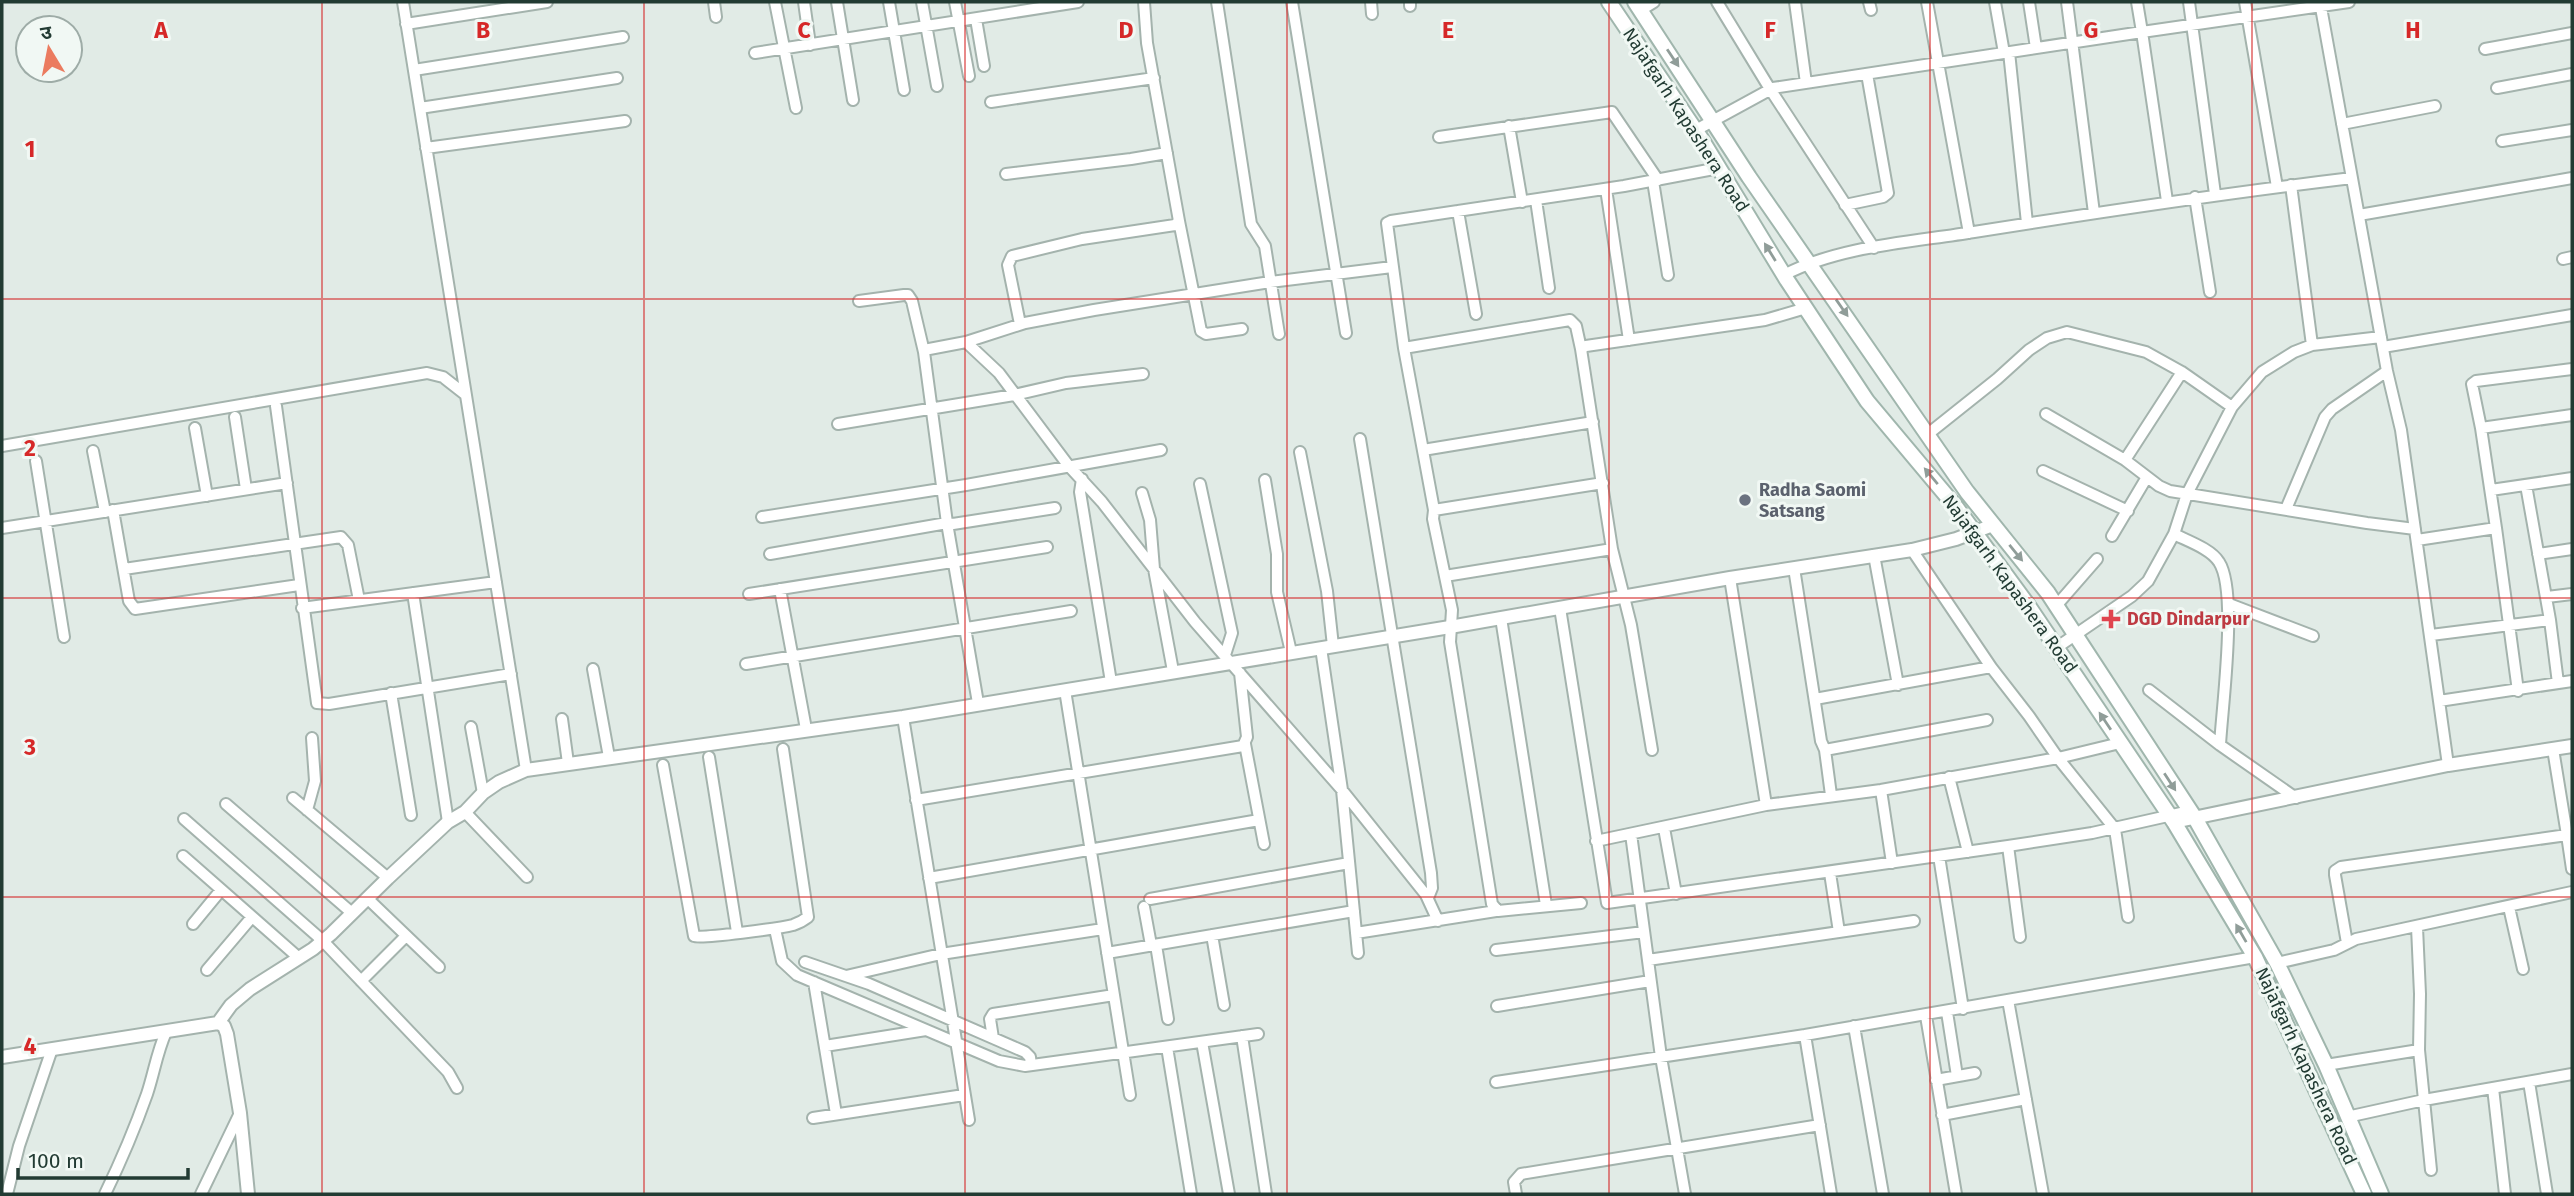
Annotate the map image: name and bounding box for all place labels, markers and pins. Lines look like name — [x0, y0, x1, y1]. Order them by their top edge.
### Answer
place label: Radha Saomi Satsang — [1759, 479, 1866, 522]
marker: Radha Saomi Satsang — [1737, 492, 1753, 508]
place label: DGD Dindarpur — [2127, 608, 2250, 630]
marker: DGD Dindarpur — [2101, 609, 2121, 629]

